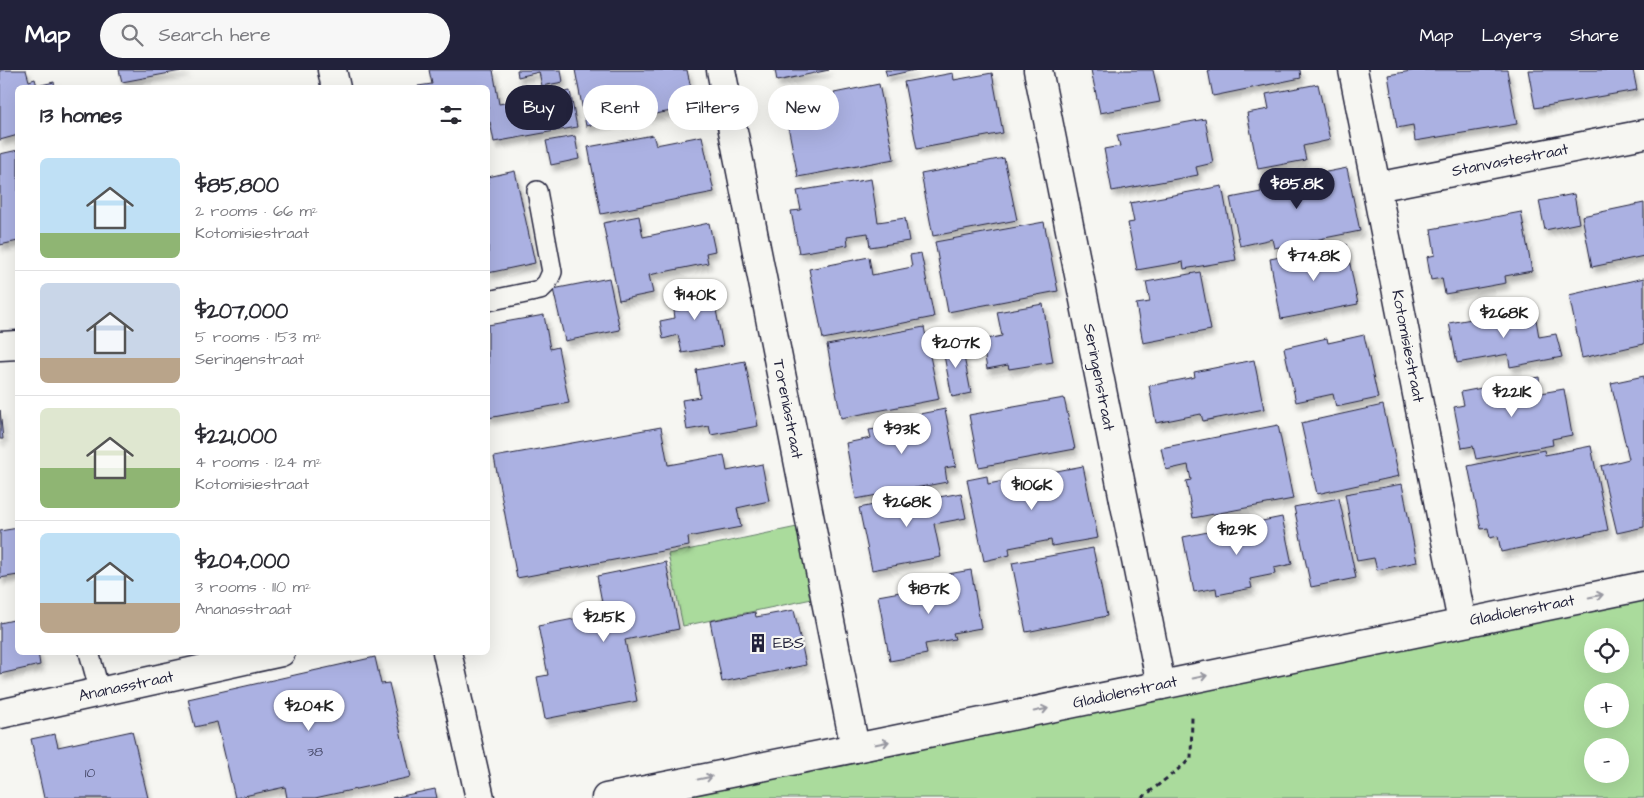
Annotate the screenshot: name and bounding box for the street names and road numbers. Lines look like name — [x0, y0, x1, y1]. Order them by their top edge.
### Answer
street label: Stanvastestraat — [1450, 138, 1571, 182]
street label: Kotomisiestraat — [1386, 288, 1430, 405]
street label: Seringenstraat — [1077, 321, 1120, 433]
street label: Toreniastraat — [768, 357, 809, 461]
street label: Gladiolenstraat — [1468, 589, 1577, 631]
street label: Ananasstraat — [76, 665, 176, 707]
street label: Gladiolenstraat — [1071, 670, 1180, 714]

